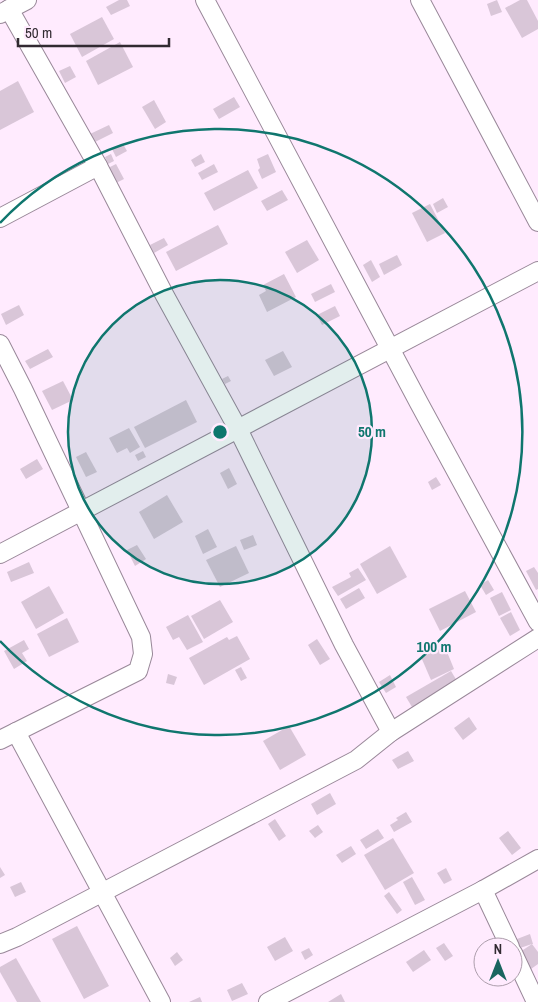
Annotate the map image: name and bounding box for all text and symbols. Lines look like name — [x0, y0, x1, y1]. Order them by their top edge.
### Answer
scale bar — [18, 15, 169, 47]
text: 50 m — [25, 22, 52, 43]
text: 50 m — [358, 421, 386, 442]
centre of rings — [211, 423, 229, 441]
text: 100 m — [417, 636, 451, 657]
north arrow — [473, 937, 523, 987]
text: N — [494, 940, 502, 958]

